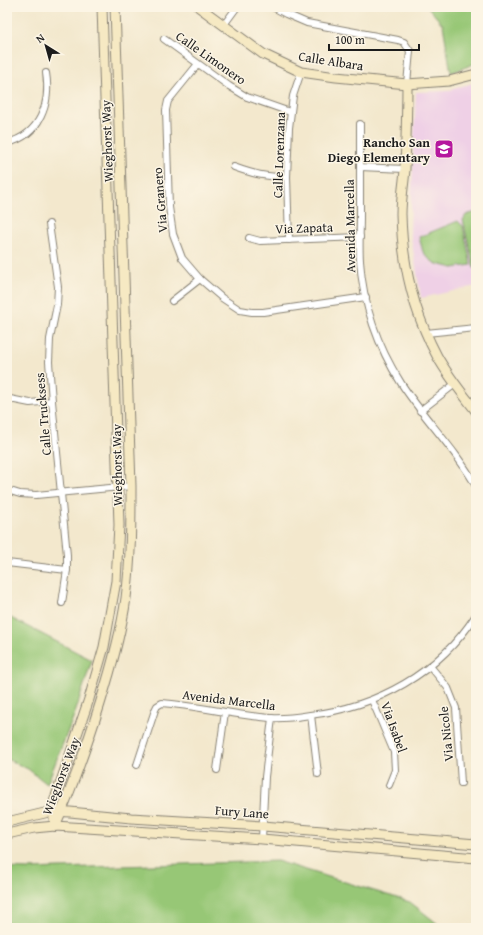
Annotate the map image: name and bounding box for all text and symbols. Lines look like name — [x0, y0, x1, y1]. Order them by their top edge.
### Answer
north arrow — [26, 26, 66, 66]
scale bar — [329, 26, 419, 52]
street label: Calle Limonero — [172, 27, 250, 89]
text: N — [32, 29, 48, 47]
text: 100 m — [335, 31, 365, 48]
street label: Calle Albara — [297, 47, 366, 76]
street label: Wieghorst Way — [96, 99, 118, 182]
street label: Calle Lorenzana — [268, 111, 290, 198]
place label: Rancho San Diego Elementary — [328, 133, 430, 167]
school or university icon: Rancho San Diego Elementary — [433, 138, 455, 160]
street label: Via Granero — [148, 166, 172, 233]
street label: Avenida Marcella — [340, 178, 360, 273]
street label: Via Zapata — [275, 217, 334, 239]
street label: Calle Trucksess — [30, 372, 56, 456]
street label: Wieghorst Way — [107, 423, 127, 506]
street label: Avenida Marcella — [181, 685, 277, 715]
street label: Via Isabel — [376, 699, 412, 755]
street label: Via Nicole — [434, 705, 458, 763]
street label: Wieghorst Way — [37, 734, 85, 818]
street label: Fury Lane — [214, 801, 270, 823]

